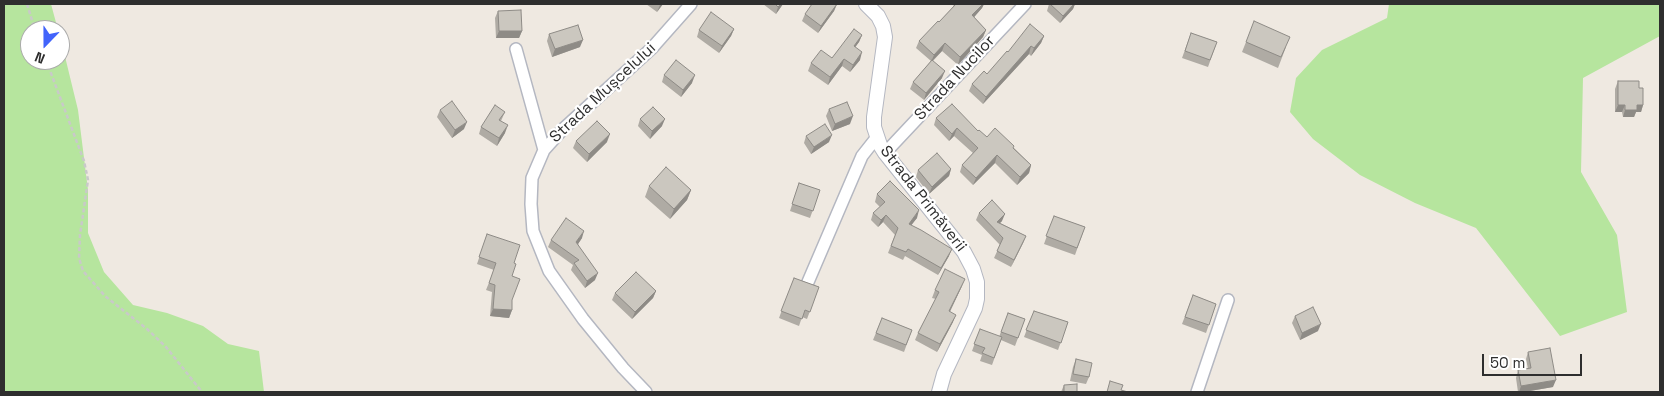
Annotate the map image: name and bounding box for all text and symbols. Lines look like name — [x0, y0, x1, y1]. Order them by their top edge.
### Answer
north arrow — [20, 20, 70, 70]
street label: Strada Nucilor — [911, 31, 999, 125]
street label: Strada Mușcelului — [546, 39, 660, 147]
text: N — [32, 48, 47, 68]
street label: Strada Primăverii — [876, 142, 970, 256]
scale bar — [1484, 344, 1584, 376]
text: 50 m — [1490, 353, 1525, 372]

